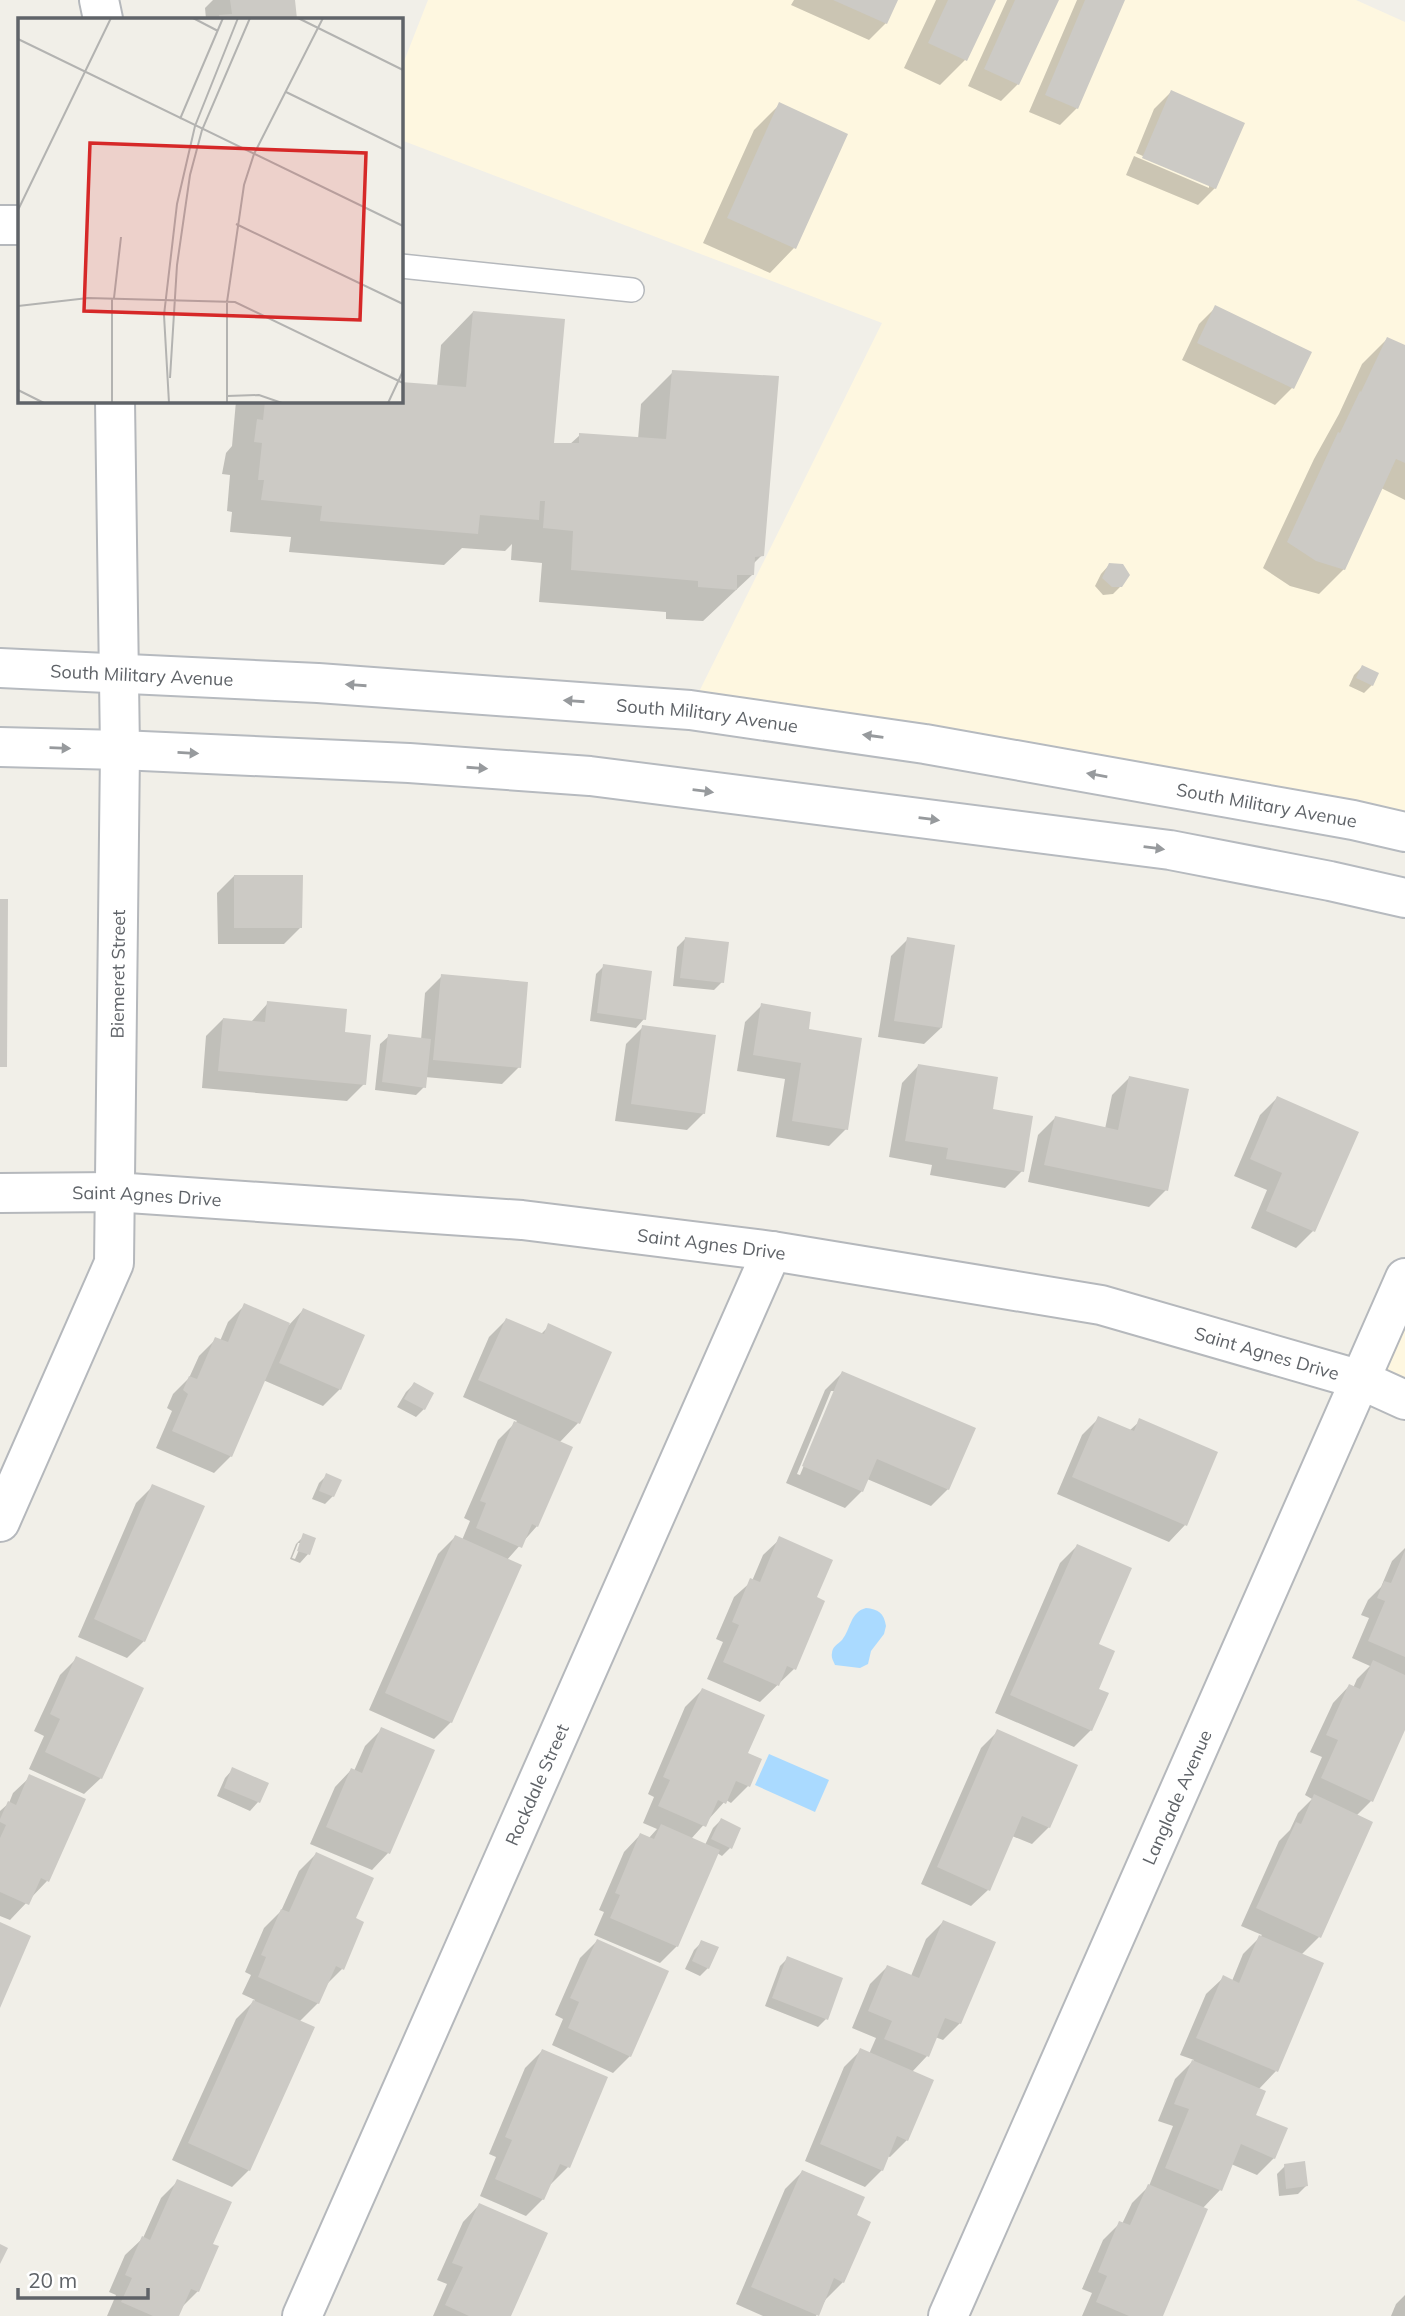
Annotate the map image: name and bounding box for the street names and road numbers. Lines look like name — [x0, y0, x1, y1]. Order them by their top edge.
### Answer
street label: South Military Avenue — [50, 659, 234, 690]
street label: South Military Avenue — [616, 693, 800, 737]
street label: South Military Avenue — [1175, 777, 1359, 832]
street label: Biemeret Street — [105, 909, 130, 1039]
street label: Saint Agnes Drive — [72, 1180, 222, 1211]
street label: Saint Agnes Drive — [636, 1223, 788, 1265]
street label: Saint Agnes Drive — [1192, 1321, 1342, 1385]
street label: Rockdale Street — [500, 1720, 573, 1849]
street label: Langlade Avenue — [1137, 1726, 1216, 1868]

